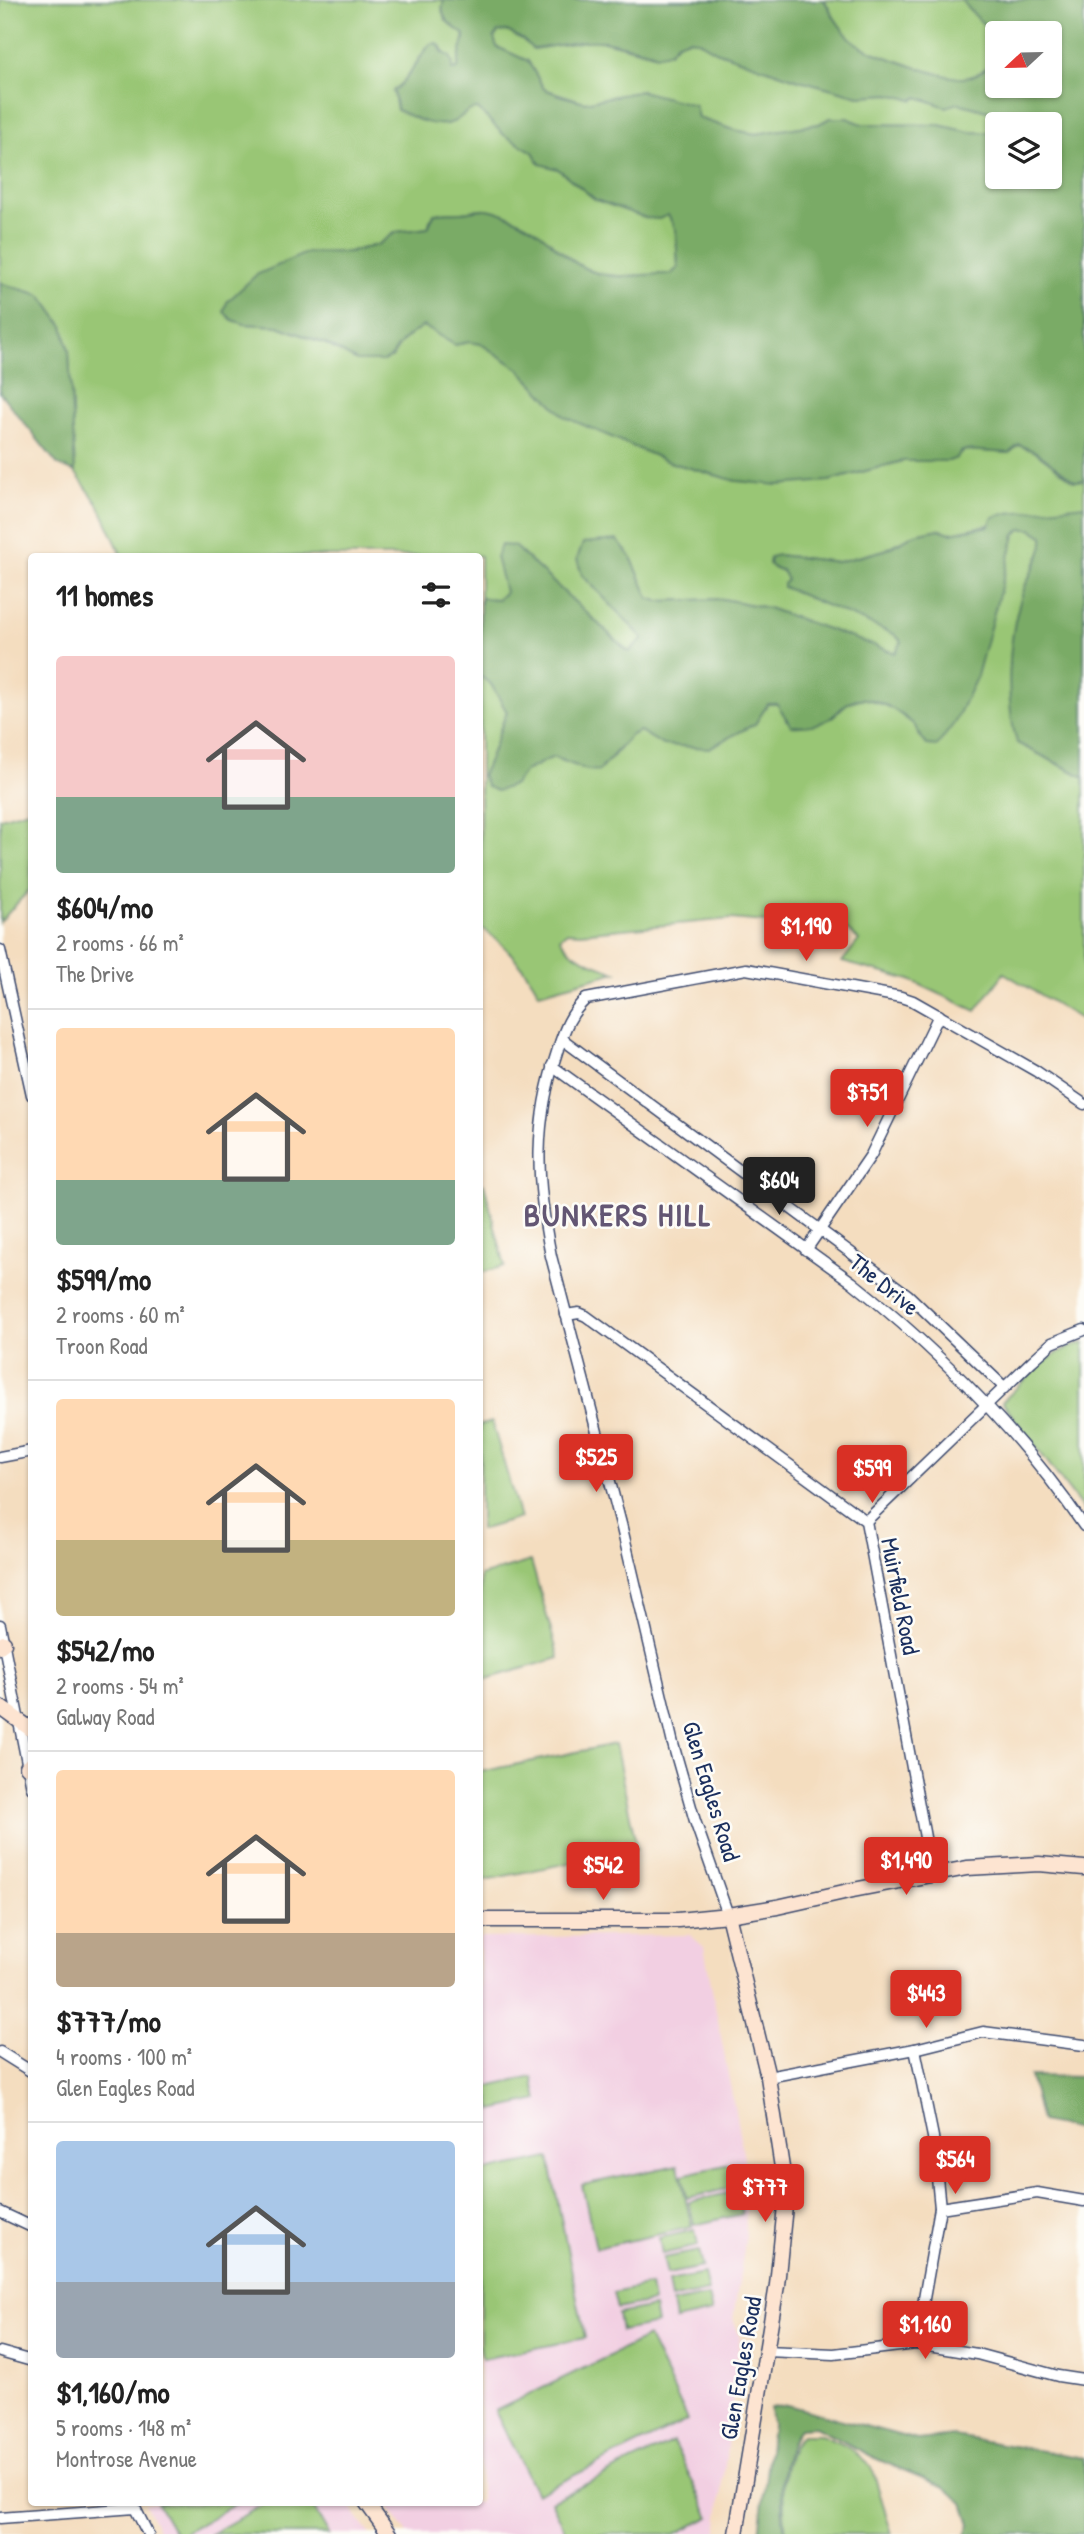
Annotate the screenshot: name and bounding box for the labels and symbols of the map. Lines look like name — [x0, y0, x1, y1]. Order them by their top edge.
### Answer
north arrow — [985, 21, 1062, 98]
pin: $1,190 — [749, 904, 863, 963]
pin: $751 — [826, 1070, 908, 1129]
pin: $604 — [738, 1158, 820, 1217]
district label: BUNKERS HILL — [524, 1193, 712, 1236]
street label: The Drive — [843, 1246, 927, 1322]
pin: $525 — [555, 1434, 637, 1494]
pin: $599 — [831, 1446, 913, 1505]
street label: Muirfield Road — [874, 1535, 928, 1657]
street label: Glen Eagles Road — [676, 1717, 748, 1865]
pin: $1,490 — [849, 1838, 963, 1897]
pin: $542 — [562, 1842, 644, 1902]
pin: $443 — [885, 1970, 967, 2030]
pin: $564 — [914, 2136, 996, 2196]
pin: $777 — [724, 2164, 806, 2224]
street label: Glen Eagles Road — [712, 2294, 768, 2442]
pin: $1,160 — [868, 2302, 982, 2361]

